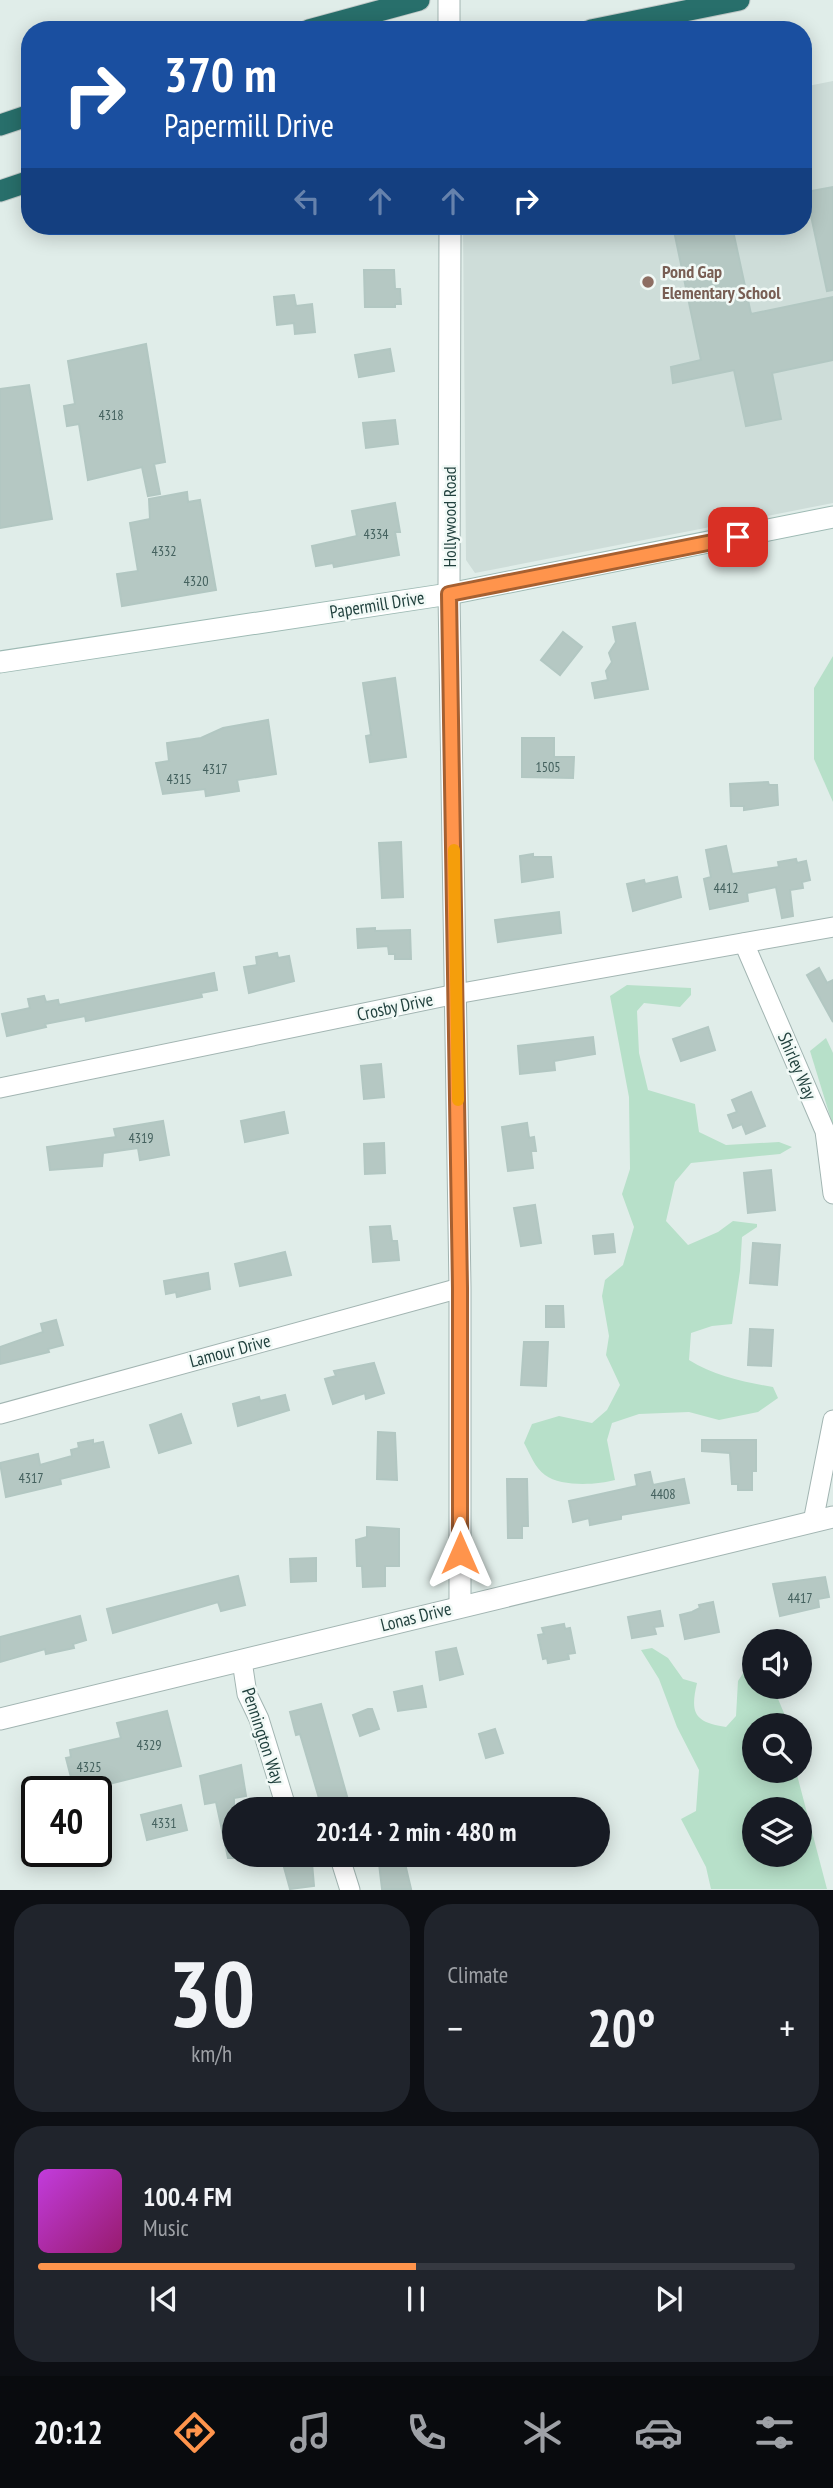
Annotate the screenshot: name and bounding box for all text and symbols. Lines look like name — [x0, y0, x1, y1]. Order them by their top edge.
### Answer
text: 370 m — [164, 42, 277, 106]
icon: right — [49, 49, 140, 140]
text: Papermill Drive — [164, 104, 334, 146]
icon: left — [288, 182, 326, 220]
icon: ahead — [361, 182, 399, 220]
icon: ahead — [434, 182, 472, 220]
icon: right — [507, 182, 545, 220]
place label: Pond Gap Elementary School — [662, 260, 781, 304]
marker: Pond Gap Elementary School — [640, 274, 656, 290]
house number: 4318 — [98, 406, 124, 424]
street label: Hollywood Road — [438, 466, 461, 568]
pin — [708, 507, 768, 567]
icon: arrive — [719, 518, 757, 556]
house number: 4334 — [363, 525, 389, 543]
house number: 4332 — [151, 542, 177, 560]
house number: 4320 — [183, 572, 209, 590]
street label: Papermill Drive — [328, 586, 426, 623]
house number: 1505 — [535, 758, 561, 776]
house number: 4317 — [202, 760, 228, 778]
house number: 4315 — [166, 770, 192, 788]
house number: 4412 — [713, 879, 739, 897]
street label: Crosby Drive — [355, 987, 435, 1026]
street label: Shirley Way — [773, 1029, 822, 1103]
house number: 4319 — [128, 1129, 154, 1147]
street label: Lamour Drive — [187, 1329, 273, 1372]
house number: 4317 — [18, 1469, 44, 1487]
house number: 4408 — [650, 1485, 676, 1503]
position arrow — [423, 1516, 497, 1590]
house number: 4417 — [787, 1589, 813, 1607]
street label: Lonas Drive — [378, 1597, 454, 1636]
map controls — [742, 1629, 812, 1867]
button: sound — [742, 1629, 812, 1699]
street label: Pennington Way — [237, 1685, 290, 1787]
button: search — [742, 1713, 812, 1783]
house number: 4329 — [136, 1736, 162, 1754]
house number: 4325 — [76, 1758, 102, 1776]
speed limit sign: 40 — [21, 1776, 112, 1867]
button: layers — [742, 1797, 812, 1867]
house number: 4331 — [151, 1814, 177, 1832]
text: 20:14 · 2 min · 480 m — [316, 1815, 516, 1848]
text: 30 — [168, 1934, 255, 2052]
text: Climate — [448, 1960, 508, 1989]
text: 20° — [587, 1994, 656, 2061]
text: − — [448, 2003, 463, 2052]
text: + — [779, 2003, 795, 2052]
text: km/h — [191, 2039, 232, 2068]
text: 100.4 FM — [143, 2180, 232, 2213]
text: Music — [143, 2213, 189, 2242]
icon: previous — [145, 2280, 183, 2318]
icon: pause — [397, 2280, 435, 2318]
icon: next — [650, 2280, 688, 2318]
icon: directions — [170, 2408, 219, 2457]
icon: music — [286, 2408, 335, 2457]
icon: phone — [402, 2408, 451, 2457]
icon: climate — [518, 2408, 567, 2457]
icon: car — [634, 2408, 683, 2457]
icon: filters — [750, 2408, 799, 2457]
text: 20:12 — [34, 2411, 103, 2453]

